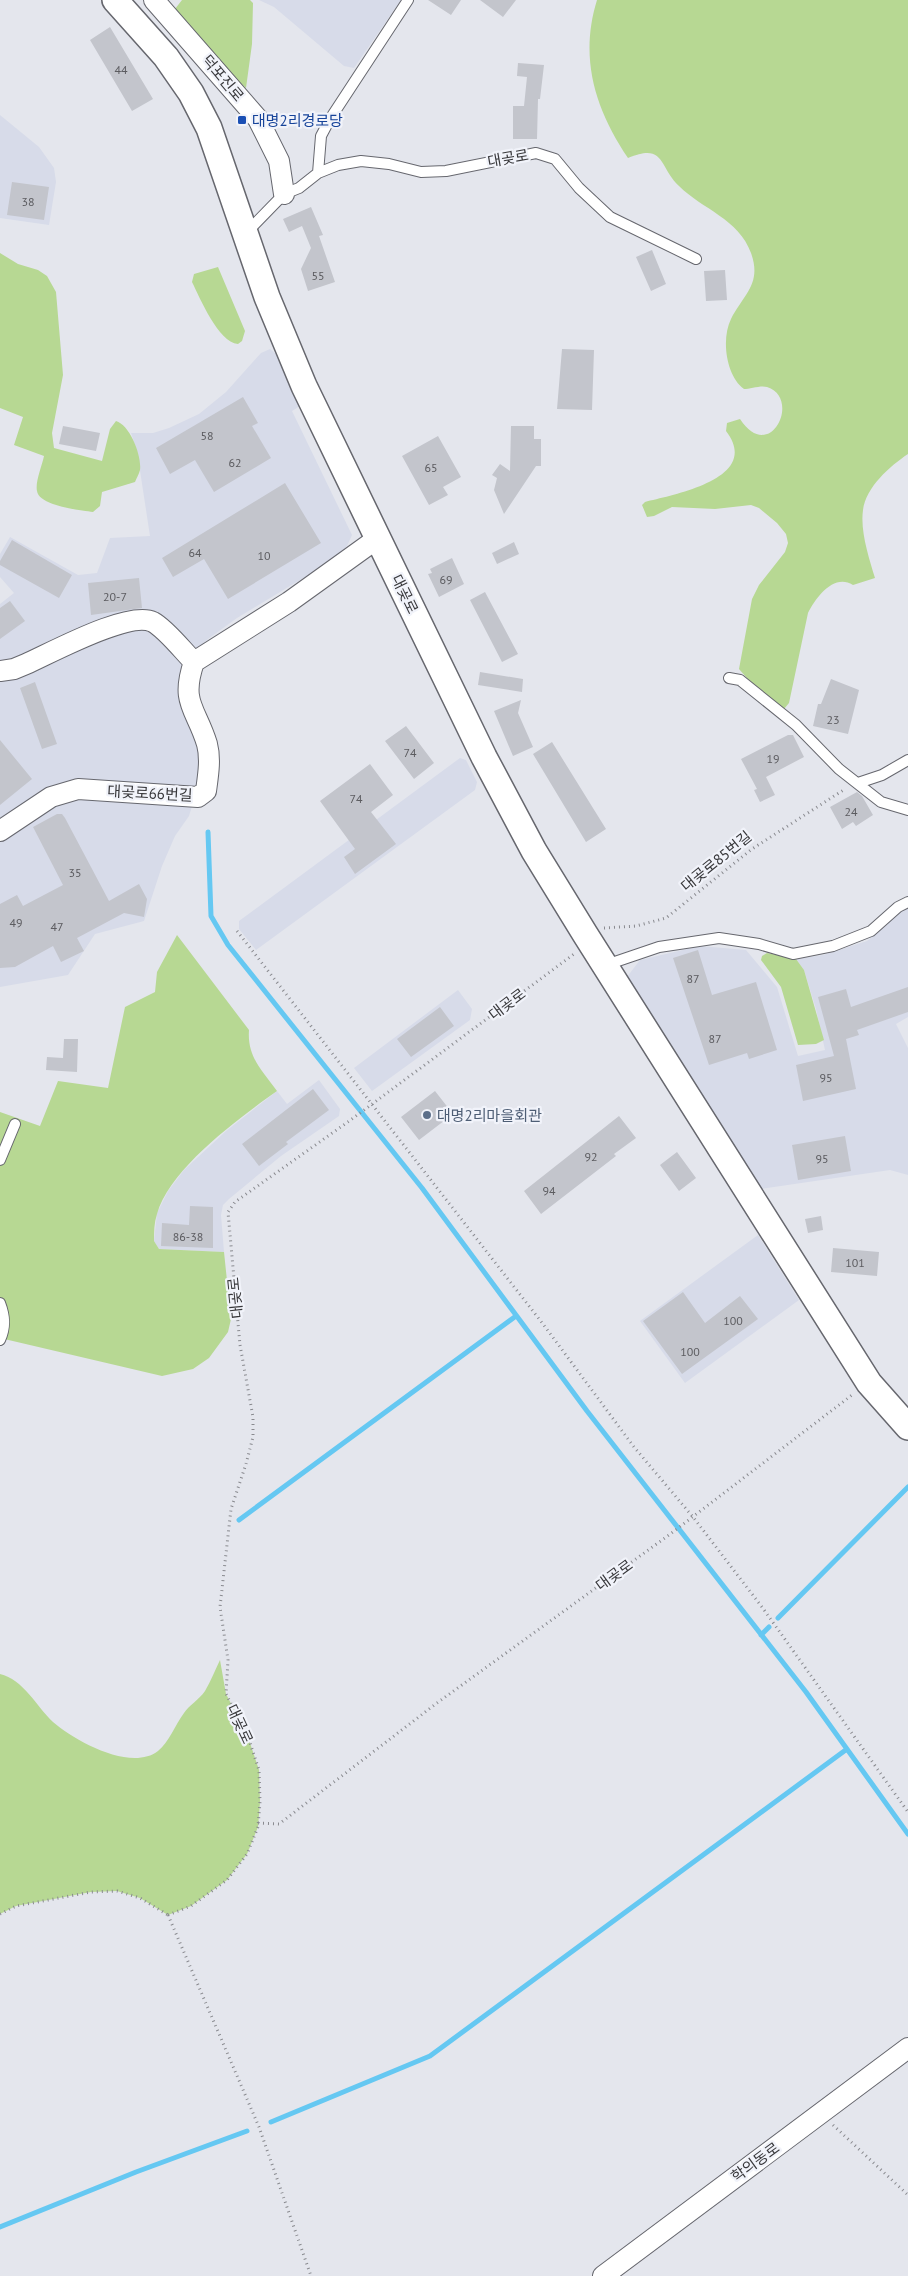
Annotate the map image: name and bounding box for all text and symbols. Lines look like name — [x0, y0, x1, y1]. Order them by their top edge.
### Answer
street label: 덕포진로 — [198, 51, 248, 105]
house number: 44 — [114, 62, 128, 77]
place label: 대명2리경로당 — [252, 111, 343, 130]
marker: 대명2리경로당 — [236, 114, 248, 126]
street label: 대곶로 — [486, 145, 530, 171]
house number: 38 — [21, 194, 35, 209]
house number: 55 — [311, 268, 325, 283]
house number: 58 — [200, 428, 214, 443]
house number: 62 — [228, 455, 242, 470]
house number: 65 — [424, 460, 438, 475]
house number: 64 — [188, 545, 202, 560]
house number: 10 — [257, 548, 271, 563]
street label: 대곶로 — [387, 571, 423, 617]
house number: 69 — [439, 572, 453, 587]
house number: 20-7 — [103, 589, 127, 604]
house number: 23 — [826, 712, 840, 727]
house number: 74 — [403, 745, 417, 760]
house number: 19 — [766, 751, 780, 766]
street label: 대곶로66번길 — [107, 781, 193, 805]
house number: 74 — [349, 791, 363, 806]
house number: 24 — [844, 804, 858, 819]
street label: 대곶로85번길 — [677, 827, 755, 895]
house number: 35 — [68, 865, 82, 880]
house number: 49 — [9, 915, 23, 930]
house number: 47 — [50, 919, 64, 934]
house number: 87 — [686, 971, 700, 986]
street label: 대곶로 — [485, 984, 529, 1024]
house number: 87 — [708, 1031, 722, 1046]
house number: 95 — [819, 1070, 833, 1085]
place label: 대명2리마을회관 — [437, 1106, 542, 1125]
marker: 대명2리마을회관 — [421, 1109, 433, 1121]
house number: 92 — [584, 1149, 598, 1164]
house number: 95 — [815, 1151, 829, 1166]
house number: 94 — [542, 1183, 556, 1198]
house number: 86-38 — [173, 1229, 203, 1244]
house number: 101 — [845, 1255, 865, 1270]
street label: 대곶로 — [223, 1276, 247, 1320]
house number: 100 — [723, 1313, 743, 1328]
house number: 100 — [680, 1344, 700, 1359]
street label: 대곶로 — [592, 1555, 636, 1595]
street label: 대곶로 — [223, 1701, 257, 1747]
street label: 학의동로 — [727, 2138, 783, 2186]

